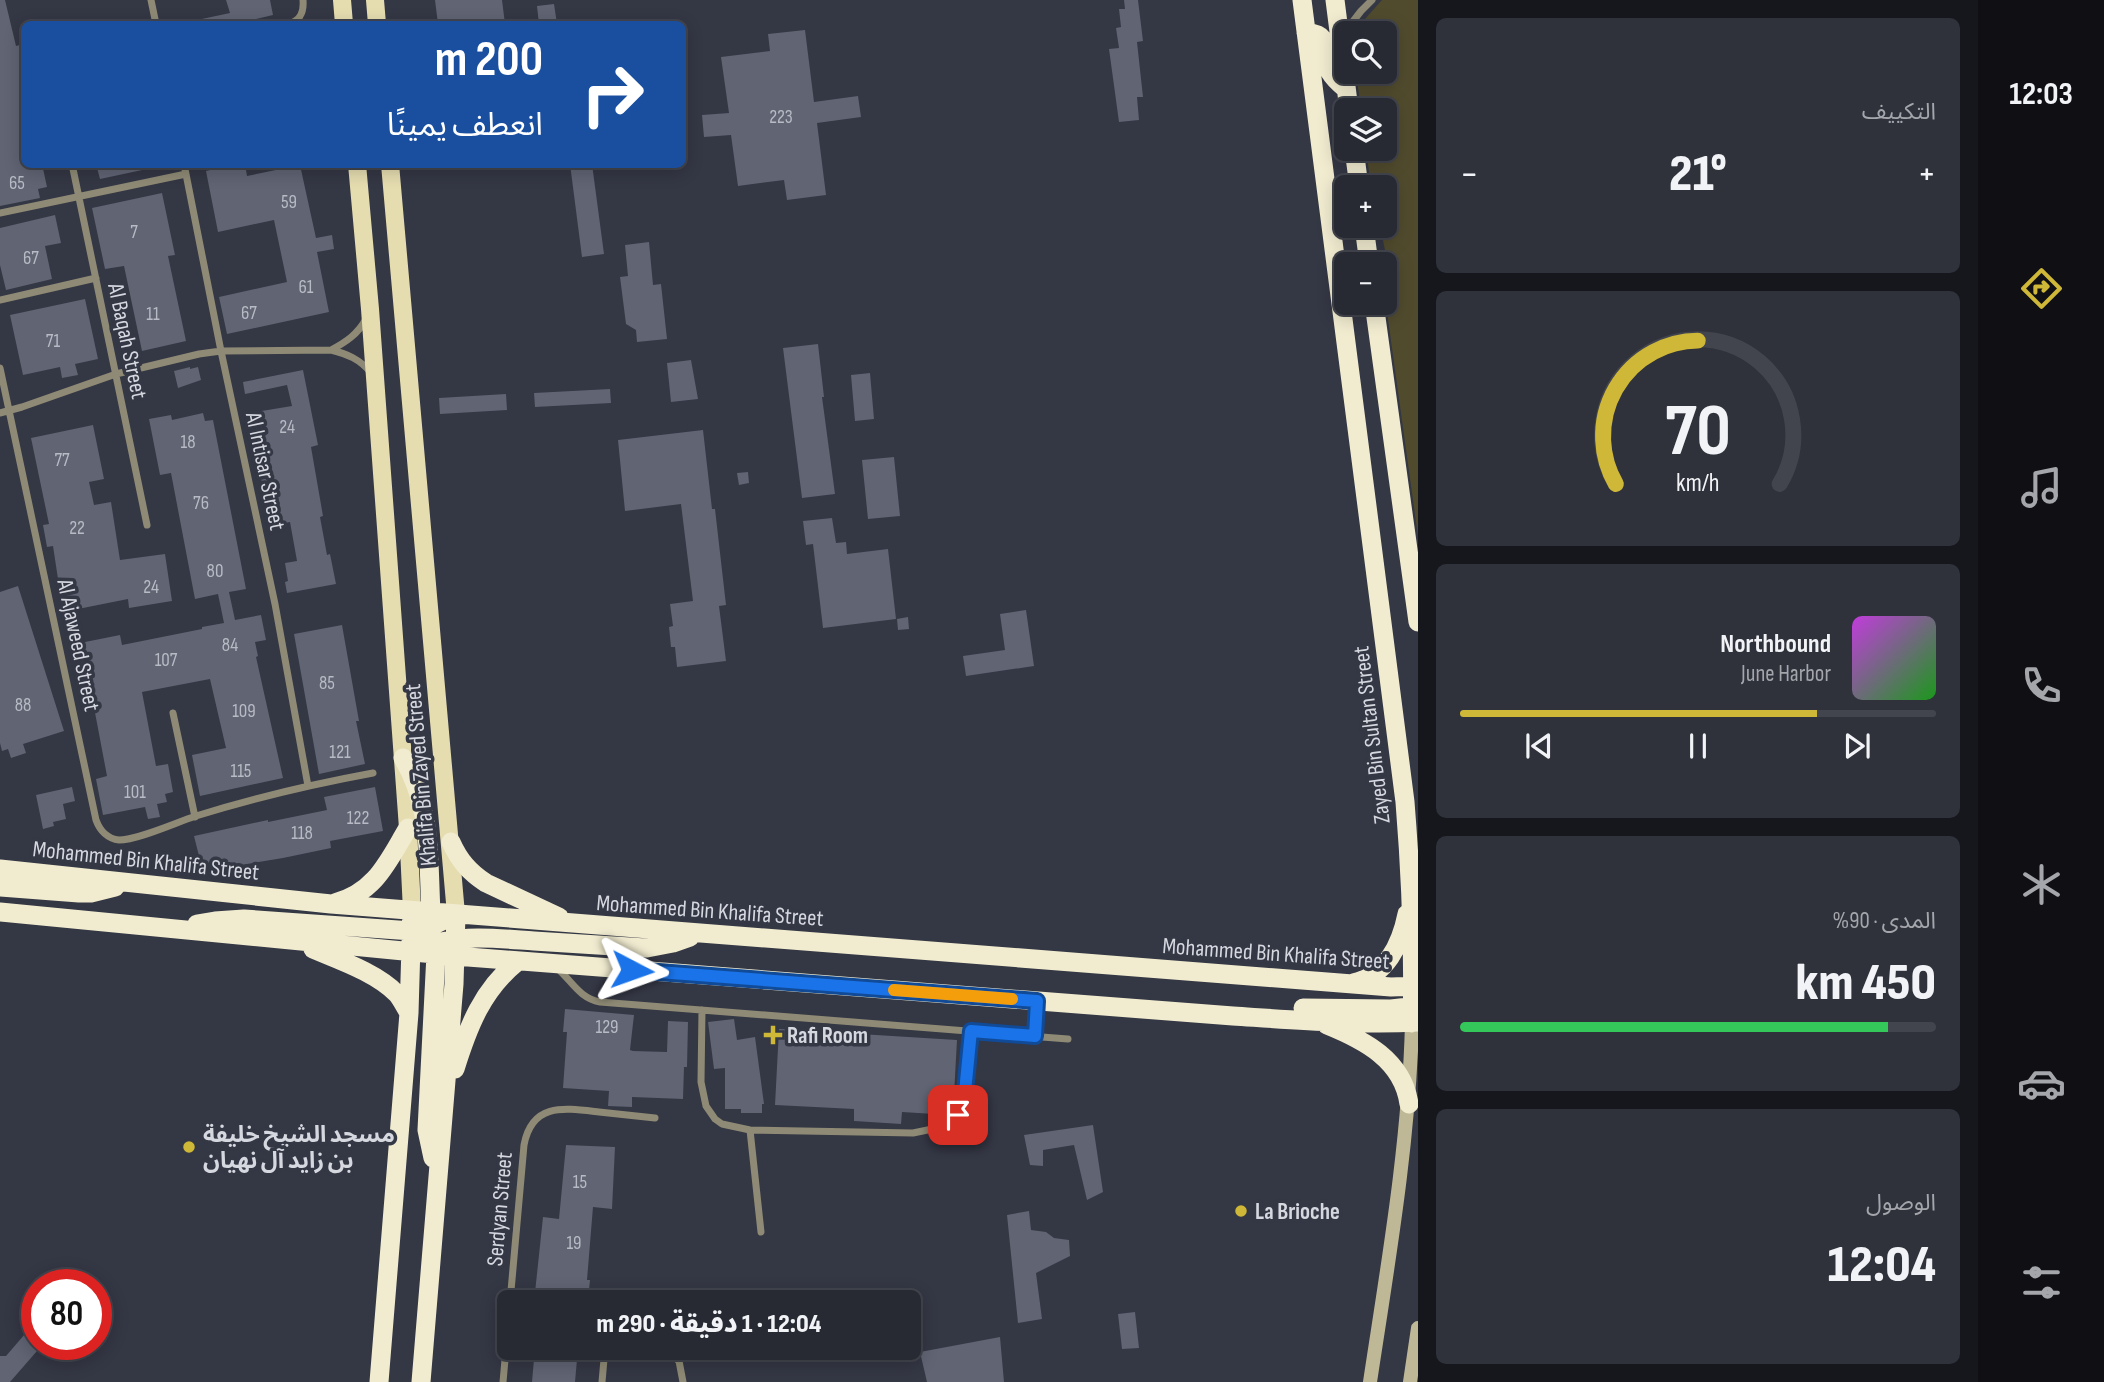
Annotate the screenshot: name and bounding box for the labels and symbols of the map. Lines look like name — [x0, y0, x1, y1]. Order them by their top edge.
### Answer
house number: 223 — [769, 106, 793, 129]
house number: 65 — [9, 172, 25, 195]
house number: 59 — [281, 191, 297, 214]
house number: 7 — [130, 221, 138, 244]
house number: 67 — [23, 247, 39, 270]
house number: 61 — [299, 276, 314, 299]
street label: Al Baqah Street — [101, 280, 153, 402]
house number: 67 — [241, 302, 257, 325]
house number: 11 — [146, 303, 160, 326]
house number: 71 — [46, 330, 61, 353]
street label: Al Intisar Street — [239, 409, 291, 533]
house number: 24 — [279, 416, 295, 439]
house number: 18 — [181, 431, 195, 454]
house number: 77 — [54, 449, 70, 472]
house number: 76 — [193, 492, 209, 515]
house number: 22 — [69, 517, 85, 540]
house number: 80 — [207, 560, 223, 583]
street label: Al Ajaweed Street — [50, 576, 106, 714]
house number: 24 — [143, 576, 159, 599]
house number: 84 — [222, 634, 238, 657]
street label: Zayed Bin Sultan Street — [1347, 644, 1397, 825]
house number: 107 — [155, 649, 178, 672]
house number: 85 — [319, 672, 335, 695]
street label: Khalifa Bin Zayed Street — [399, 683, 443, 867]
house number: 88 — [15, 694, 31, 717]
house number: 109 — [232, 700, 256, 723]
house number: 121 — [329, 741, 351, 764]
house number: 115 — [231, 760, 251, 783]
house number: 101 — [124, 781, 146, 804]
house number: 122 — [347, 807, 369, 830]
house number: 118 — [291, 822, 313, 845]
street label: Mohammed Bin Khalifa Street — [31, 835, 261, 887]
street label: Mohammed Bin Khalifa Street — [595, 889, 824, 933]
street label: Mohammed Bin Khalifa Street — [1161, 932, 1390, 976]
position arrow — [595, 933, 669, 1007]
house number: 129 — [595, 1016, 619, 1039]
place label: Rafi Room — [787, 1022, 868, 1050]
marker: Rafi Room — [765, 1027, 781, 1043]
pin — [928, 1085, 988, 1145]
place label: مسجد الشيخ خليفة بن زايد آل نهيان — [203, 1121, 395, 1175]
marker: مسجد الشيخ خليفة بن زايد آل نهيان — [181, 1139, 197, 1155]
street label: Serdyan Street — [481, 1151, 519, 1267]
house number: 15 — [573, 1171, 587, 1194]
place label: La Brioche — [1255, 1198, 1340, 1226]
marker: La Brioche — [1233, 1203, 1249, 1219]
house number: 19 — [566, 1232, 582, 1255]
speed limit sign: 80 — [21, 1269, 112, 1360]

